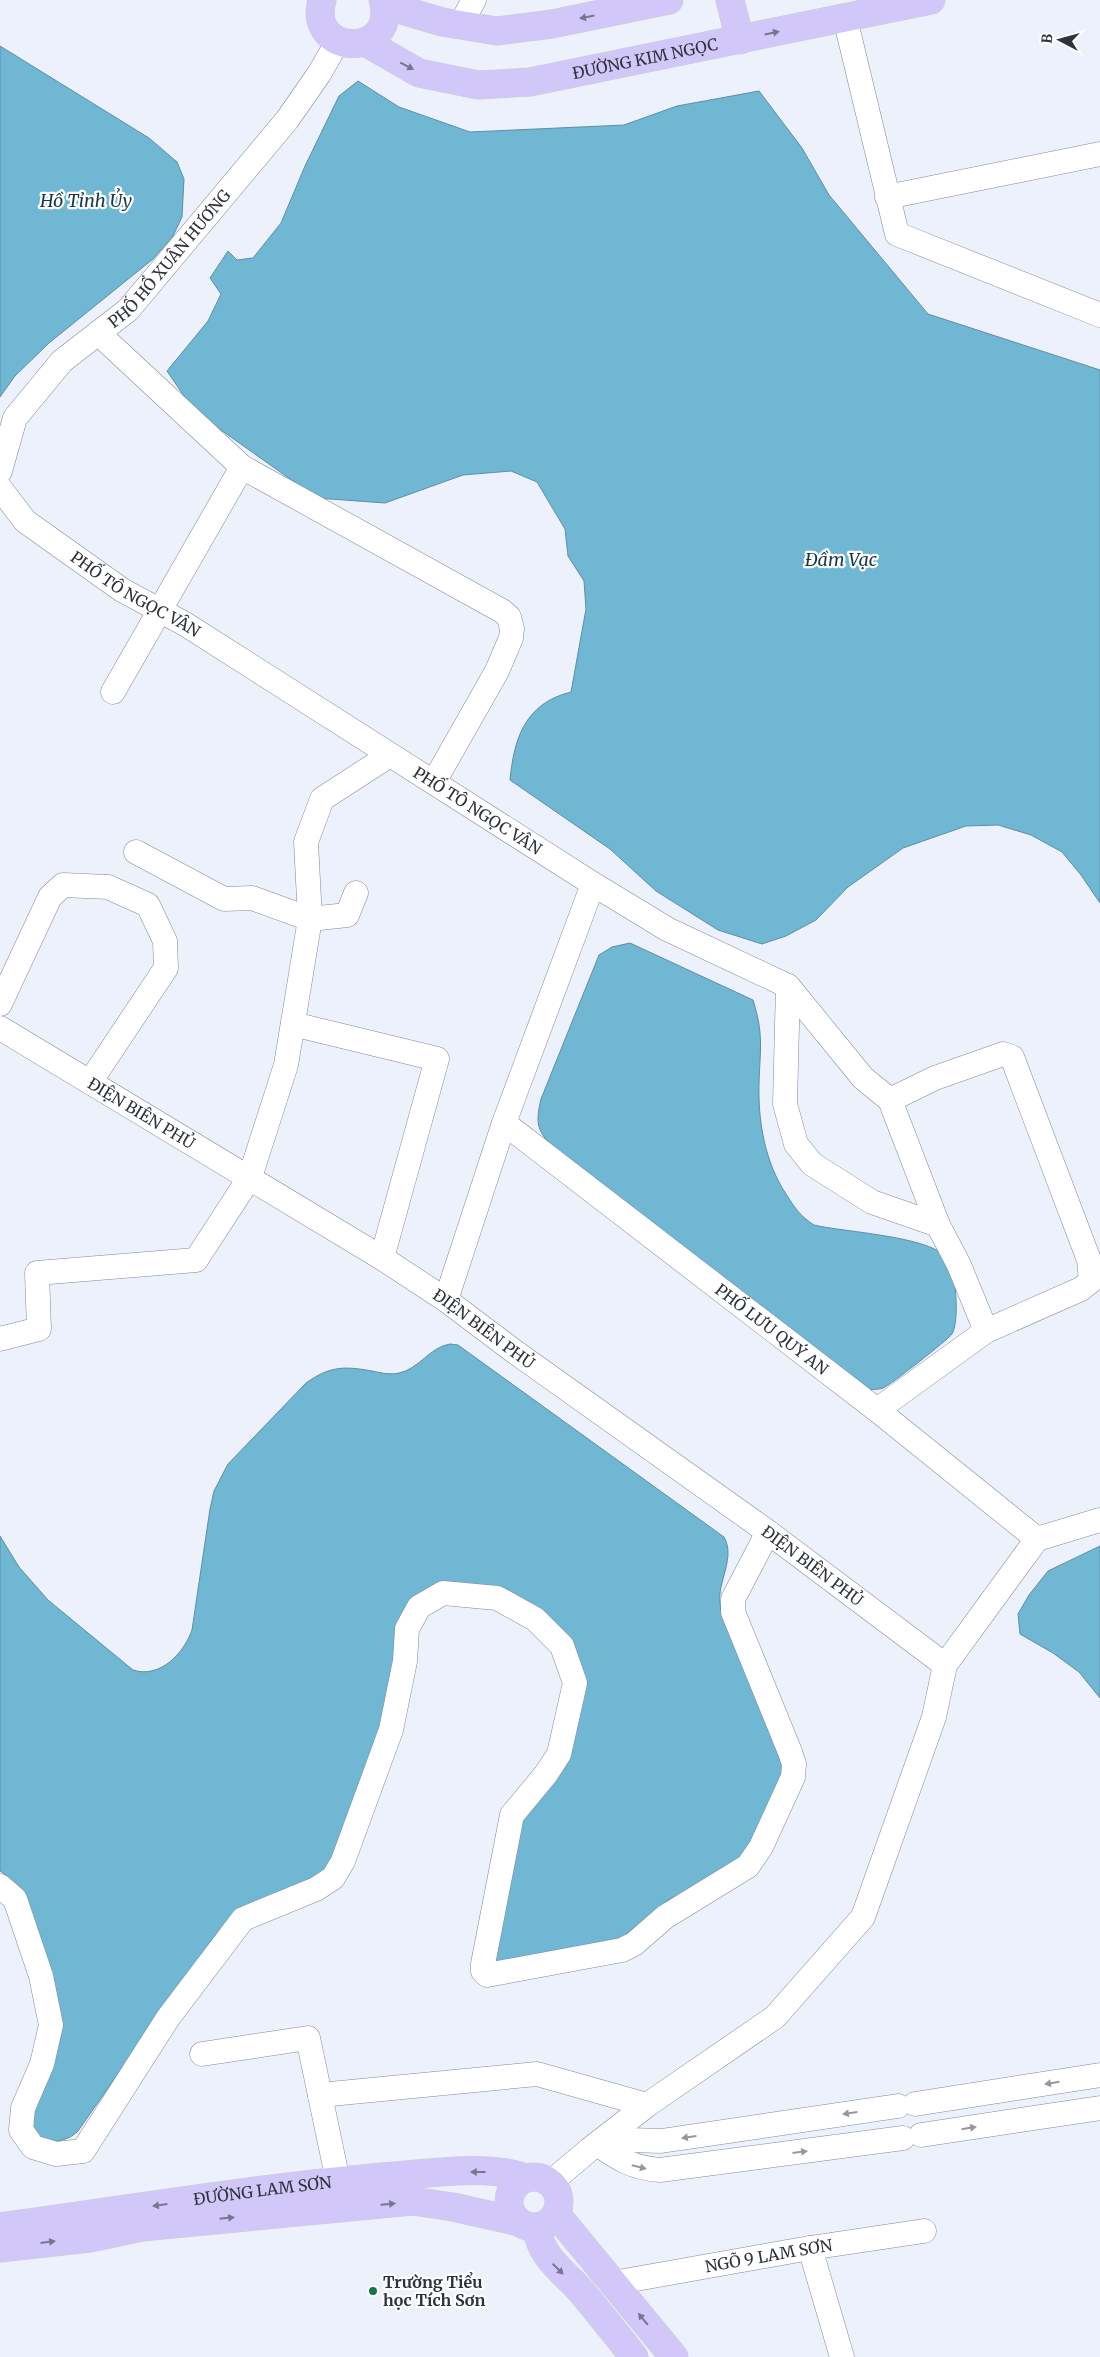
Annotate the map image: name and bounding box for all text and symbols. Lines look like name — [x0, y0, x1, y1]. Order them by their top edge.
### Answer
one-way arrow — [578, 14, 594, 22]
north arrow — [1035, 15, 1085, 65]
one-way arrow — [764, 29, 780, 37]
text: B — [1038, 33, 1057, 44]
street label: ĐƯỜNG KIM NGỌC — [571, 34, 720, 83]
one-way arrow — [400, 62, 414, 70]
street label: PHỐ HỒ XUÂN HƯƠNG — [104, 185, 235, 332]
water label: Hồ Tỉnh Ủy — [39, 188, 132, 212]
street label: PHỐ TÔ NGỌC VÂN — [67, 547, 204, 641]
water label: Đầm Vạc — [804, 548, 877, 571]
street label: PHỐ TÔ NGỌC VÂN — [410, 762, 546, 859]
street label: ĐIỆN BIÊN PHỦ — [84, 1073, 199, 1153]
street label: PHỐ LƯU QUÝ AN — [711, 1279, 833, 1379]
street label: ĐIỆN BIÊN PHỦ — [429, 1284, 539, 1373]
street label: ĐIỆN BIÊN PHỦ — [758, 1521, 867, 1610]
one-way arrow — [1043, 2079, 1059, 2087]
one-way arrow — [842, 2109, 858, 2117]
one-way arrow — [962, 2123, 978, 2131]
one-way arrow — [681, 2133, 697, 2141]
one-way arrow — [792, 2148, 808, 2156]
one-way arrow — [631, 2163, 647, 2171]
one-way arrow — [470, 2168, 486, 2176]
street label: ĐƯỜNG LAM SƠN — [192, 2172, 333, 2209]
one-way arrow — [381, 2199, 397, 2207]
one-way arrow — [152, 2201, 168, 2209]
one-way arrow — [219, 2214, 235, 2222]
street label: NGÕ 9 LAM SƠN — [703, 2235, 834, 2276]
one-way arrow — [41, 2238, 57, 2246]
one-way arrow — [552, 2263, 564, 2275]
place label: Trường Tiểu học Tích Sơn — [383, 2272, 486, 2310]
marker: Trường Tiểu học Tích Sơn — [367, 2285, 379, 2297]
one-way arrow — [638, 2313, 649, 2326]

